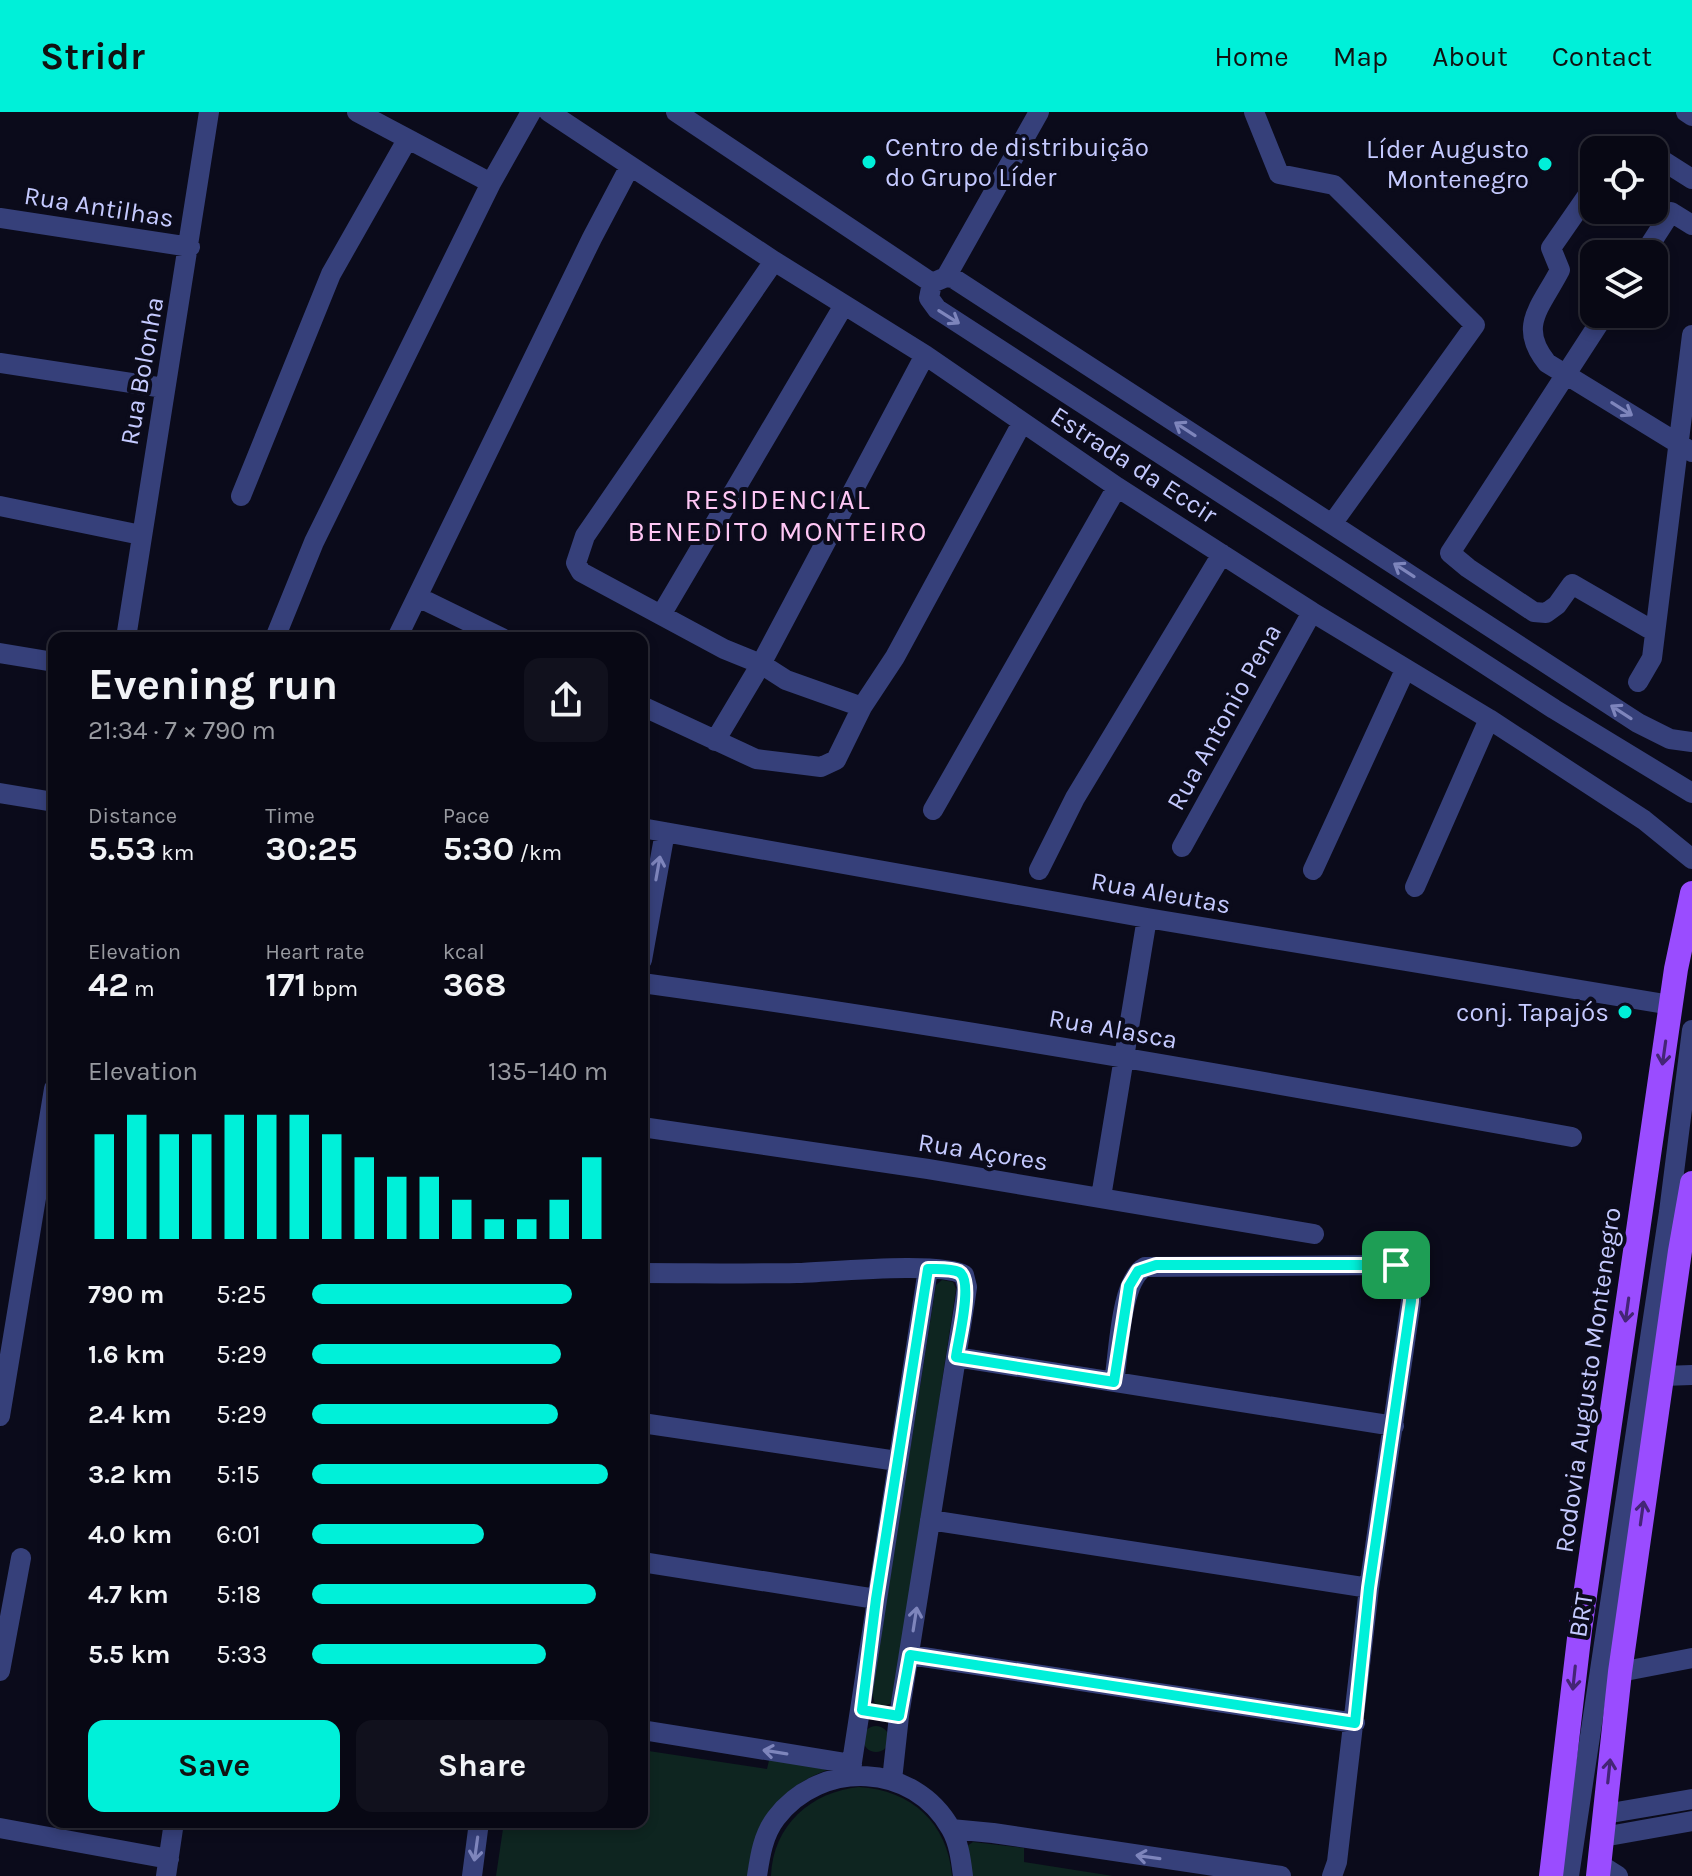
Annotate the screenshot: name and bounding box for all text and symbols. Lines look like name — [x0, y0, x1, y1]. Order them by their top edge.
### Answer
text: Stridr — [40, 34, 145, 79]
text: Home — [1214, 40, 1289, 73]
text: Map — [1333, 40, 1388, 73]
text: About — [1432, 40, 1508, 73]
text: Contact — [1552, 40, 1652, 73]
place label: Centro de distribuição do Grupo Líder — [885, 132, 1149, 193]
place label: Líder Augusto Montenegro — [1366, 134, 1529, 195]
map controls — [1580, 136, 1668, 328]
button: locate — [1580, 136, 1668, 224]
marker: Centro de distribuição do Grupo Líder — [860, 153, 878, 171]
marker: Líder Augusto Montenegro — [1536, 155, 1554, 173]
street label: Rua Antilhas — [22, 180, 176, 234]
button: layers — [1580, 240, 1668, 328]
street label: Rua Bolonha — [114, 295, 170, 447]
one-way arrow — [938, 309, 960, 325]
street label: Estrada da Eccir — [1045, 400, 1224, 531]
one-way arrow — [1610, 402, 1633, 418]
one-way arrow — [1174, 421, 1197, 437]
district label: RESIDENCIAL BENEDITO MONTEIRO — [628, 483, 928, 548]
one-way arrow — [1393, 562, 1415, 578]
street label: Rua Antonio Pena — [1160, 618, 1288, 816]
button: share — [524, 658, 608, 742]
text: Evening run — [88, 659, 338, 710]
one-way arrow — [1611, 704, 1633, 720]
text: 21:34 · 7 × 790 m — [88, 715, 276, 746]
text: Distance — [88, 803, 177, 829]
text: Time — [265, 803, 315, 829]
text: Pace — [443, 803, 490, 829]
text: 5.53 — [88, 829, 156, 869]
text: 30:25 — [265, 829, 358, 869]
text: 5:30 — [443, 829, 514, 869]
text: km — [156, 840, 194, 866]
text: /km — [514, 840, 562, 866]
one-way arrow — [652, 856, 667, 881]
street label: Rua Aleutas — [1089, 865, 1233, 921]
text: Elevation — [88, 939, 181, 965]
text: Heart rate — [265, 939, 365, 965]
text: kcal — [443, 939, 485, 965]
text: 42 — [88, 965, 129, 1005]
text: 171 — [265, 965, 307, 1005]
text: 368 — [443, 965, 506, 1005]
text: m — [129, 976, 155, 1002]
text: bpm — [307, 976, 358, 1002]
place label: conj. Tapajós — [1456, 997, 1609, 1028]
street label: Rua Alasca — [1046, 1002, 1180, 1056]
marker: conj. Tapajós — [1616, 1003, 1634, 1021]
one-way arrow — [1656, 1040, 1671, 1065]
text: Elevation — [88, 1056, 198, 1087]
text: 135–140 m — [488, 1056, 608, 1087]
street label: Rua Açores — [916, 1126, 1050, 1178]
street label: Rodovia Augusto Montenegro — [1548, 1205, 1628, 1555]
pin — [1362, 1231, 1430, 1299]
icon: arrive — [1374, 1243, 1418, 1287]
text: 790 m — [88, 1279, 165, 1310]
text: 5:25 — [216, 1279, 266, 1310]
one-way arrow — [1619, 1297, 1634, 1322]
text: 1.6 km — [88, 1339, 165, 1370]
text: 5:29 — [216, 1339, 267, 1370]
text: 2.4 km — [88, 1399, 171, 1430]
text: 5:29 — [216, 1399, 267, 1430]
text: 3.2 km — [88, 1459, 172, 1490]
text: 5:15 — [216, 1459, 260, 1490]
one-way arrow — [1635, 1501, 1650, 1526]
text: 4.0 km — [88, 1519, 172, 1550]
text: 6:01 — [216, 1519, 261, 1550]
text: 4.7 km — [88, 1579, 169, 1610]
text: 5:18 — [216, 1579, 261, 1610]
street label: BRT — [1562, 1590, 1600, 1640]
one-way arrow — [909, 1607, 924, 1633]
text: 5.5 km — [88, 1639, 171, 1670]
text: 5:33 — [216, 1639, 267, 1670]
one-way arrow — [1567, 1664, 1582, 1691]
button: Save — [88, 1720, 340, 1812]
button: Share — [356, 1720, 608, 1812]
one-way arrow — [763, 1744, 788, 1759]
one-way arrow — [1601, 1758, 1616, 1785]
one-way arrow — [468, 1836, 483, 1861]
one-way arrow — [1136, 1849, 1161, 1864]

